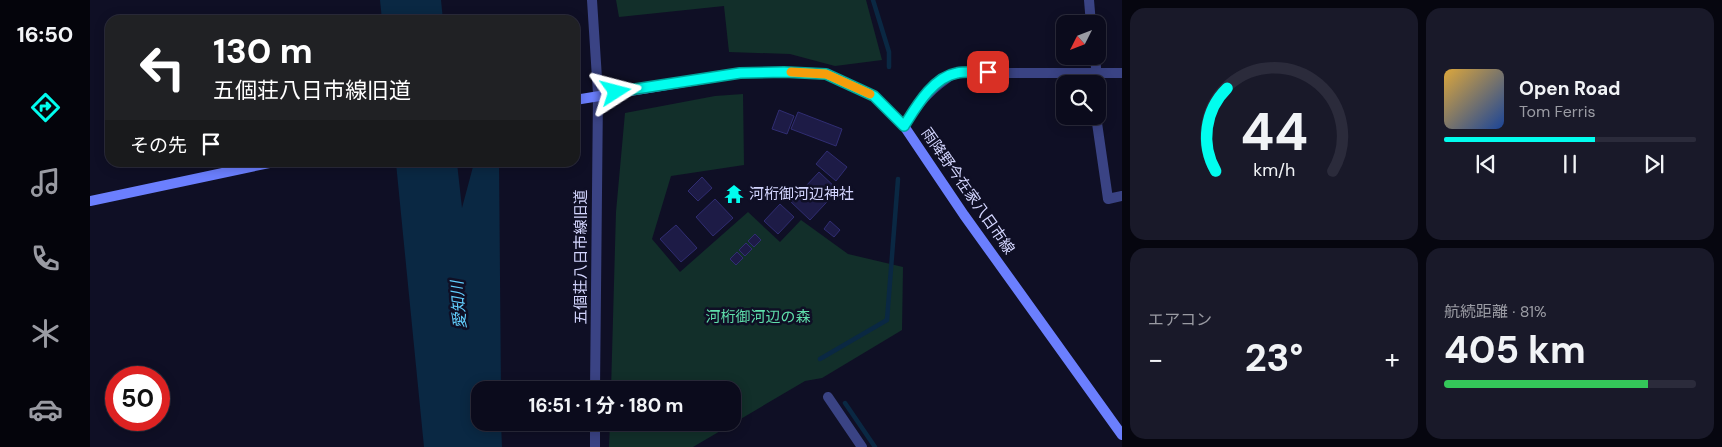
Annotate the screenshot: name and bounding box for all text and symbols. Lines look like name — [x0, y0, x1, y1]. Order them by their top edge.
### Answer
north arrow — [1056, 15, 1106, 65]
map controls — [1056, 15, 1106, 125]
text: 16:50 — [17, 20, 73, 49]
text: 130 m — [213, 28, 313, 74]
icon: left — [130, 35, 195, 100]
pin — [967, 51, 1009, 93]
icon: arrive — [974, 58, 1002, 86]
position arrow — [589, 65, 641, 117]
button: search — [1056, 75, 1106, 125]
text: 五個荘八日市線旧道 — [213, 76, 411, 105]
text: Open Road — [1519, 76, 1621, 101]
icon: directions — [28, 90, 63, 125]
text: 44 — [1240, 98, 1308, 166]
text: Tom Ferris — [1519, 101, 1596, 122]
street label: 雨降野今在家八日市線 — [917, 124, 1019, 258]
icon: arrive — [197, 130, 225, 158]
text: その先 — [130, 133, 187, 158]
icon: previous — [1472, 150, 1500, 178]
icon: pause — [1556, 150, 1584, 178]
icon: next — [1640, 150, 1668, 178]
text: km/h — [1253, 158, 1295, 182]
icon: music — [28, 165, 63, 200]
temple icon: 河桁御河辺神社 — [723, 183, 745, 205]
place label: 河桁御河辺神社 — [749, 184, 854, 204]
street label: 五個荘八日市線旧道 — [571, 189, 591, 325]
icon: phone — [28, 241, 63, 276]
water label: 愛知川 — [446, 278, 471, 330]
text: 航続距離 · 81% — [1444, 301, 1547, 322]
park label: 河桁御河辺の森 — [705, 307, 811, 327]
text: エアコン — [1148, 309, 1212, 330]
icon: climate — [28, 316, 63, 351]
text: 405 km — [1444, 325, 1586, 375]
text: 23° — [1245, 333, 1303, 383]
text: − — [1148, 341, 1163, 378]
text: + — [1385, 341, 1400, 378]
speed limit sign: 50 — [105, 366, 170, 431]
icon: car — [28, 392, 63, 427]
text: 16:51 · 1 分 · 180 m — [528, 393, 684, 418]

